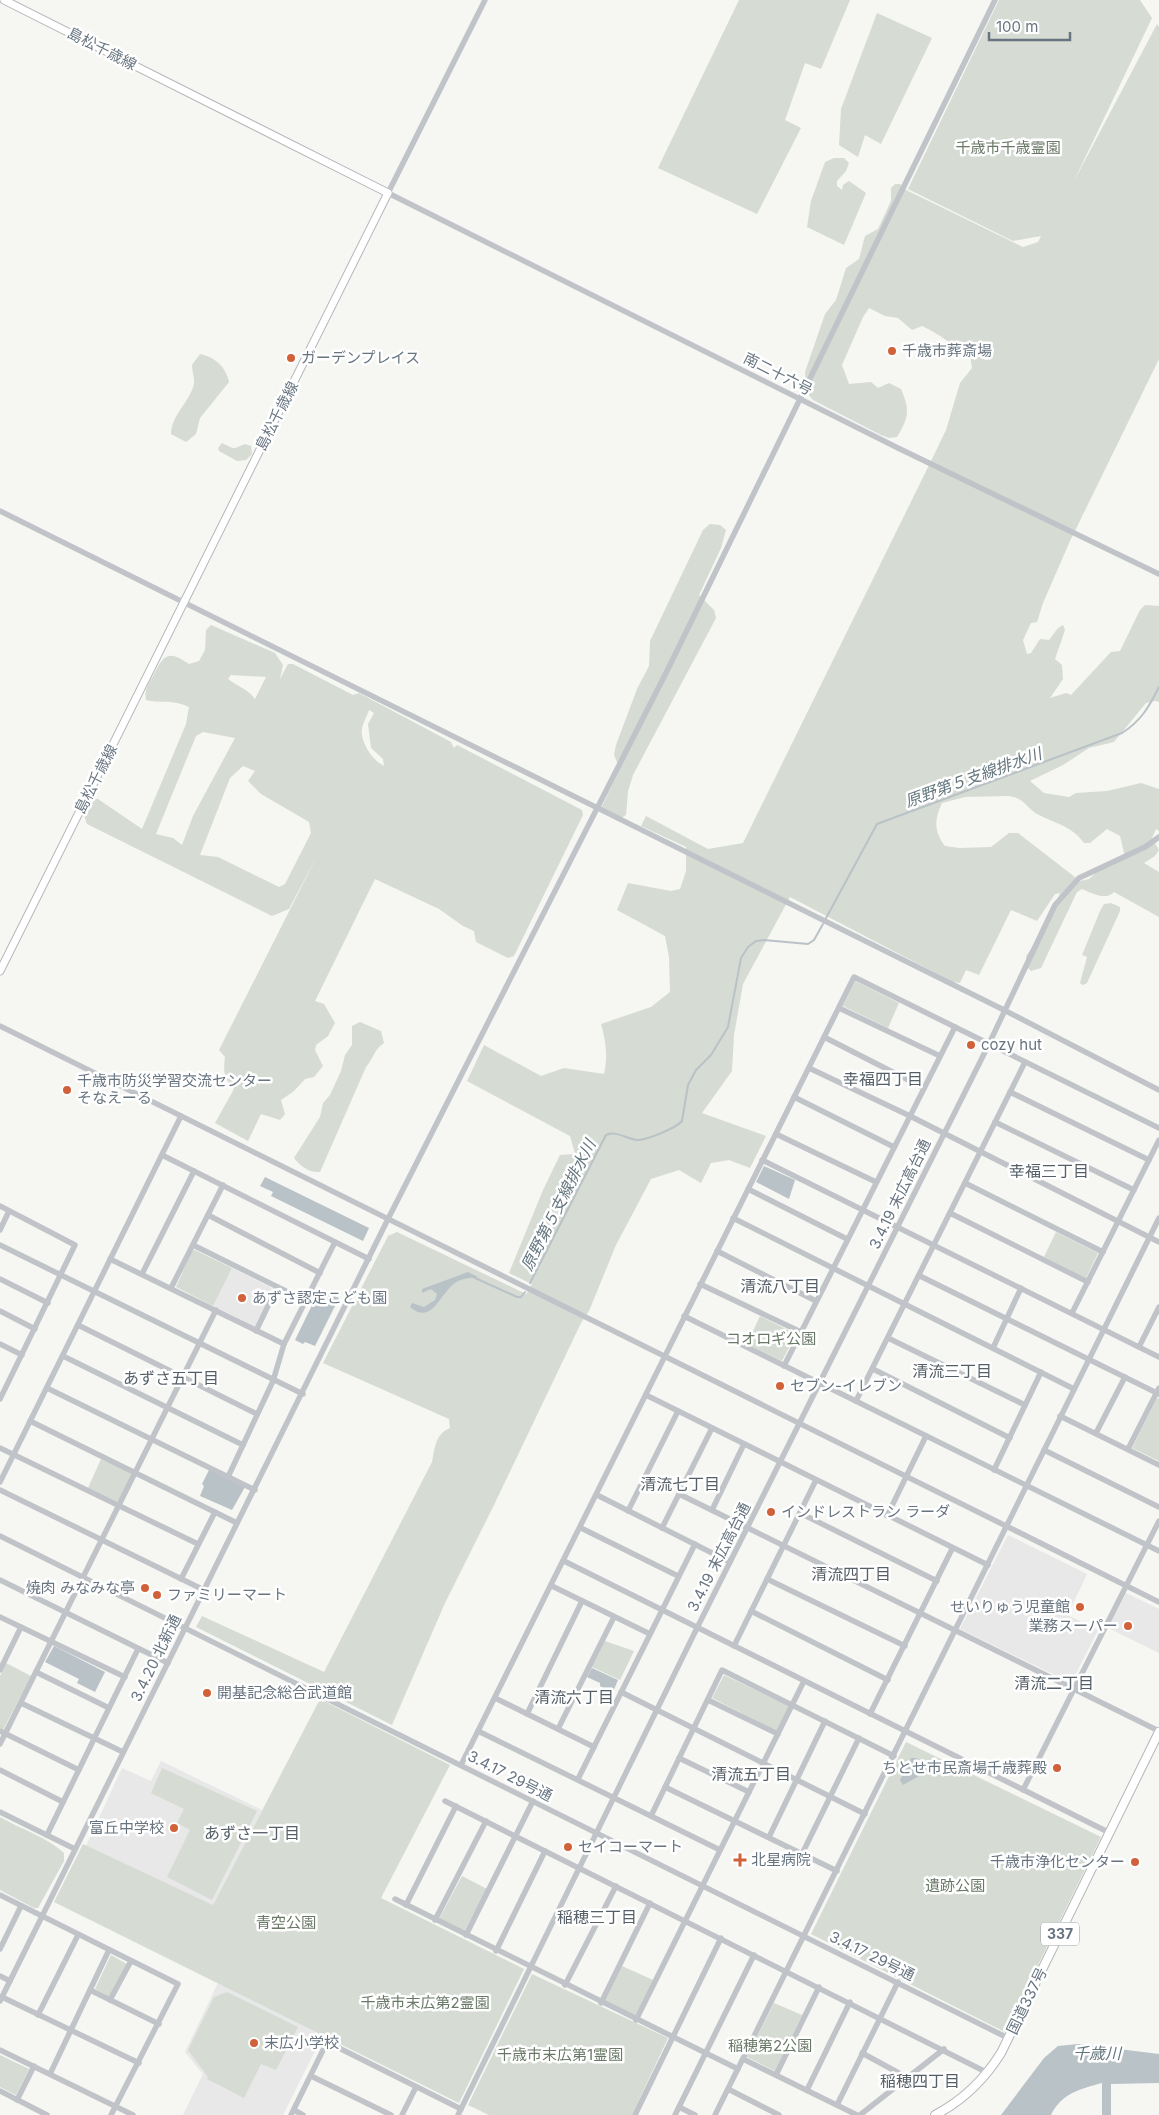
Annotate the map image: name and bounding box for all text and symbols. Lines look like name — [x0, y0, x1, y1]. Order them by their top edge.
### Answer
scale bar — [989, 10, 1070, 42]
text: 100 m — [996, 17, 1038, 36]
street label: 島松千歳線 — [64, 23, 140, 74]
park label: 千歳市千歳霊園 — [955, 138, 1061, 157]
place label: 千歳市葬斎場 — [902, 341, 992, 360]
marker: 千歳市葬斎場 — [886, 345, 898, 357]
place label: ガーデンプレイス — [301, 348, 420, 367]
street label: 南二十六号 — [740, 348, 816, 399]
marker: ガーデンプレイス — [285, 352, 297, 364]
street label: 島松千歳線 — [251, 378, 302, 454]
street label: 島松千歳線 — [70, 741, 121, 817]
water label: 原野第５支線排水川 — [902, 742, 1046, 811]
place label: cozy hut — [981, 1035, 1042, 1054]
marker: cozy hut — [965, 1039, 977, 1051]
district label: 幸福四丁目 — [843, 1069, 923, 1089]
place label: 千歳市防災学習交流センター そなえーる — [77, 1071, 272, 1107]
marker: 千歳市防災学習交流センター そなえーる — [61, 1084, 73, 1096]
water label: 原野第５支線排水川 — [516, 1135, 601, 1274]
street label: 3.4.19 末広高台通 — [865, 1136, 934, 1252]
district label: 幸福三丁目 — [1009, 1161, 1089, 1181]
district label: 清流八丁目 — [740, 1276, 820, 1296]
place label: あずさ認定こども園 — [252, 1288, 387, 1307]
marker: あずさ認定こども園 — [236, 1292, 248, 1304]
park label: コオロギ公園 — [726, 1329, 816, 1348]
district label: 清流三丁目 — [912, 1361, 992, 1381]
district label: あずさ五丁目 — [123, 1368, 219, 1388]
place label: セブン-イレブン — [790, 1376, 902, 1395]
marker: セブン-イレブン — [774, 1380, 786, 1392]
district label: 清流七丁目 — [640, 1474, 720, 1494]
street label: 3.4.19 末広高台通 — [683, 1499, 754, 1615]
place label: インドレストラン ラーダ — [781, 1502, 950, 1521]
marker: インドレストラン ラーダ — [765, 1506, 777, 1518]
district label: 清流四丁目 — [811, 1564, 891, 1584]
place label: 焼肉 みなみな亭 — [26, 1578, 135, 1597]
marker: 焼肉 みなみな亭 — [139, 1582, 151, 1594]
place label: ファミリーマート — [167, 1585, 287, 1604]
marker: ファミリーマート — [151, 1589, 163, 1601]
place label: せいりゅう児童館 — [950, 1597, 1070, 1616]
marker: せいりゅう児童館 — [1074, 1601, 1086, 1613]
street label: 3.4.20 北新通 — [126, 1611, 185, 1704]
place label: 業務スーパー — [1028, 1616, 1118, 1635]
marker: 業務スーパー — [1122, 1620, 1134, 1632]
district label: 清流二丁目 — [1014, 1673, 1094, 1693]
place label: 開基記念総合武道館 — [217, 1683, 352, 1702]
marker: 開基記念総合武道館 — [201, 1687, 213, 1699]
district label: 清流六丁目 — [534, 1687, 614, 1707]
street label: 3.4.17 29号通 — [465, 1746, 556, 1805]
place label: ちとせ市民斎場千歳葬殿 — [882, 1758, 1047, 1777]
marker: ちとせ市民斎場千歳葬殿 — [1051, 1762, 1063, 1774]
district label: 清流五丁目 — [711, 1764, 791, 1784]
place label: 富丘中学校 — [89, 1818, 164, 1837]
marker: 富丘中学校 — [168, 1822, 180, 1834]
district label: あずさ一丁目 — [204, 1823, 300, 1843]
place label: セイコーマート — [578, 1837, 683, 1856]
marker: セイコーマート — [562, 1841, 574, 1853]
place label: 北星病院 — [751, 1850, 811, 1869]
place label: 千歳市浄化センター — [990, 1852, 1125, 1871]
marker: 北星病院 — [733, 1853, 747, 1867]
marker: 千歳市浄化センター — [1129, 1856, 1141, 1868]
park label: 遺跡公園 — [925, 1876, 985, 1895]
district label: 稲穂三丁目 — [557, 1907, 637, 1927]
park label: 青空公園 — [256, 1913, 316, 1932]
road number: 337 — [1041, 1922, 1079, 1946]
street label: 3.4.17 29号通 — [826, 1927, 918, 1984]
street label: 国道337号 — [1002, 1964, 1051, 2037]
park label: 千歳市末広第2霊園 — [360, 1993, 490, 2012]
place label: 末広小学校 — [264, 2033, 339, 2052]
park label: 稲穂第2公園 — [728, 2036, 812, 2055]
marker: 末広小学校 — [248, 2037, 260, 2049]
water label: 千歳川 — [1073, 2043, 1123, 2063]
park label: 千歳市末広第1霊園 — [497, 2045, 623, 2064]
district label: 稲穂四丁目 — [880, 2071, 960, 2091]

